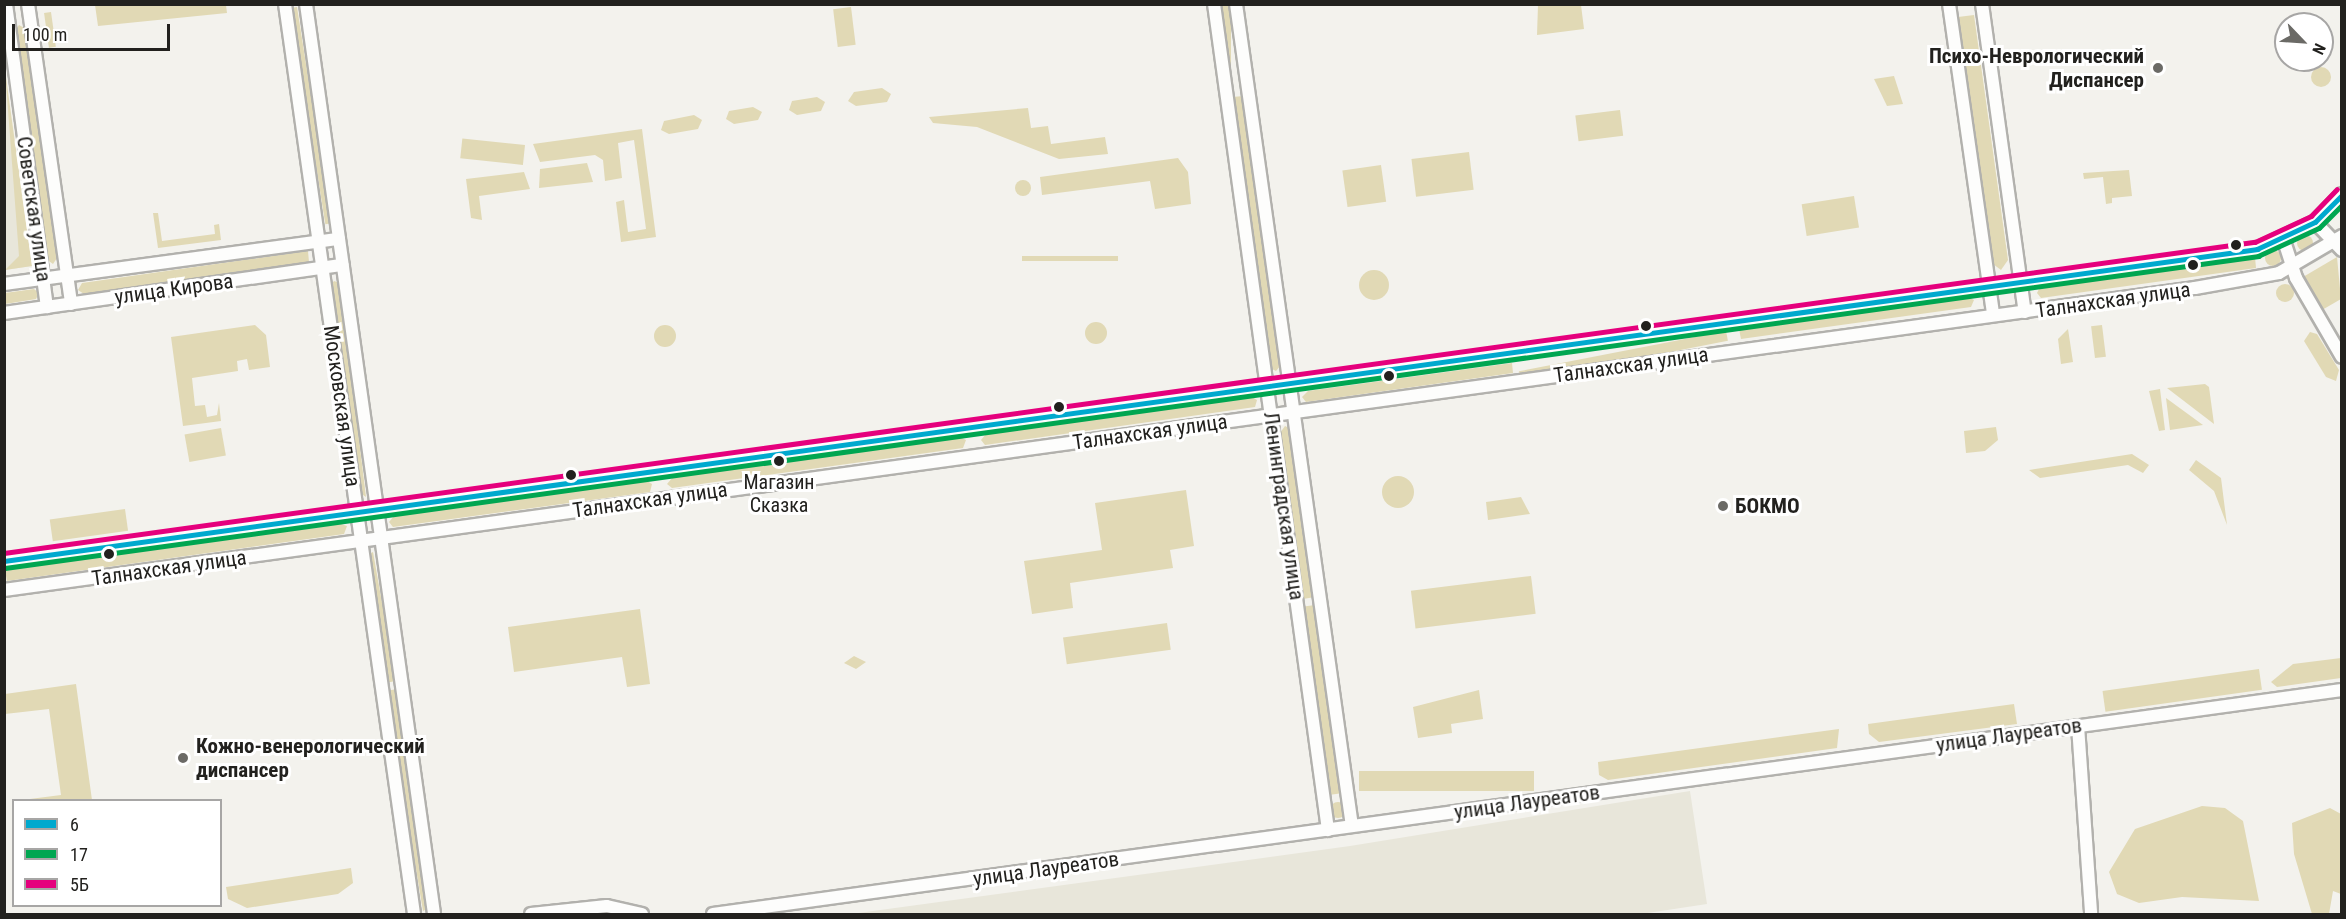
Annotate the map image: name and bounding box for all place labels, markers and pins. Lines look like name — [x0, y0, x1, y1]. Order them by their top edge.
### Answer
place label: Психо-Неврологический Диспансер — [1929, 43, 2144, 93]
marker: Психо-Неврологический Диспансер — [2149, 59, 2167, 77]
unlabelled marker — [2230, 239, 2242, 251]
unlabelled marker — [2187, 259, 2199, 271]
unlabelled marker — [1640, 320, 1652, 332]
unlabelled marker — [1383, 370, 1395, 382]
unlabelled marker — [1053, 401, 1065, 413]
marker: Магазин Сказка — [773, 455, 785, 467]
unlabelled marker — [565, 469, 577, 481]
place label: Магазин Сказка — [744, 470, 814, 517]
place label: БОКМО — [1735, 493, 1800, 519]
marker: БОКМО — [1716, 499, 1730, 513]
unlabelled marker — [103, 548, 115, 560]
place label: Кожно-венерологический диспансер — [196, 733, 425, 783]
marker: Кожно-венерологический диспансер — [174, 749, 192, 767]

